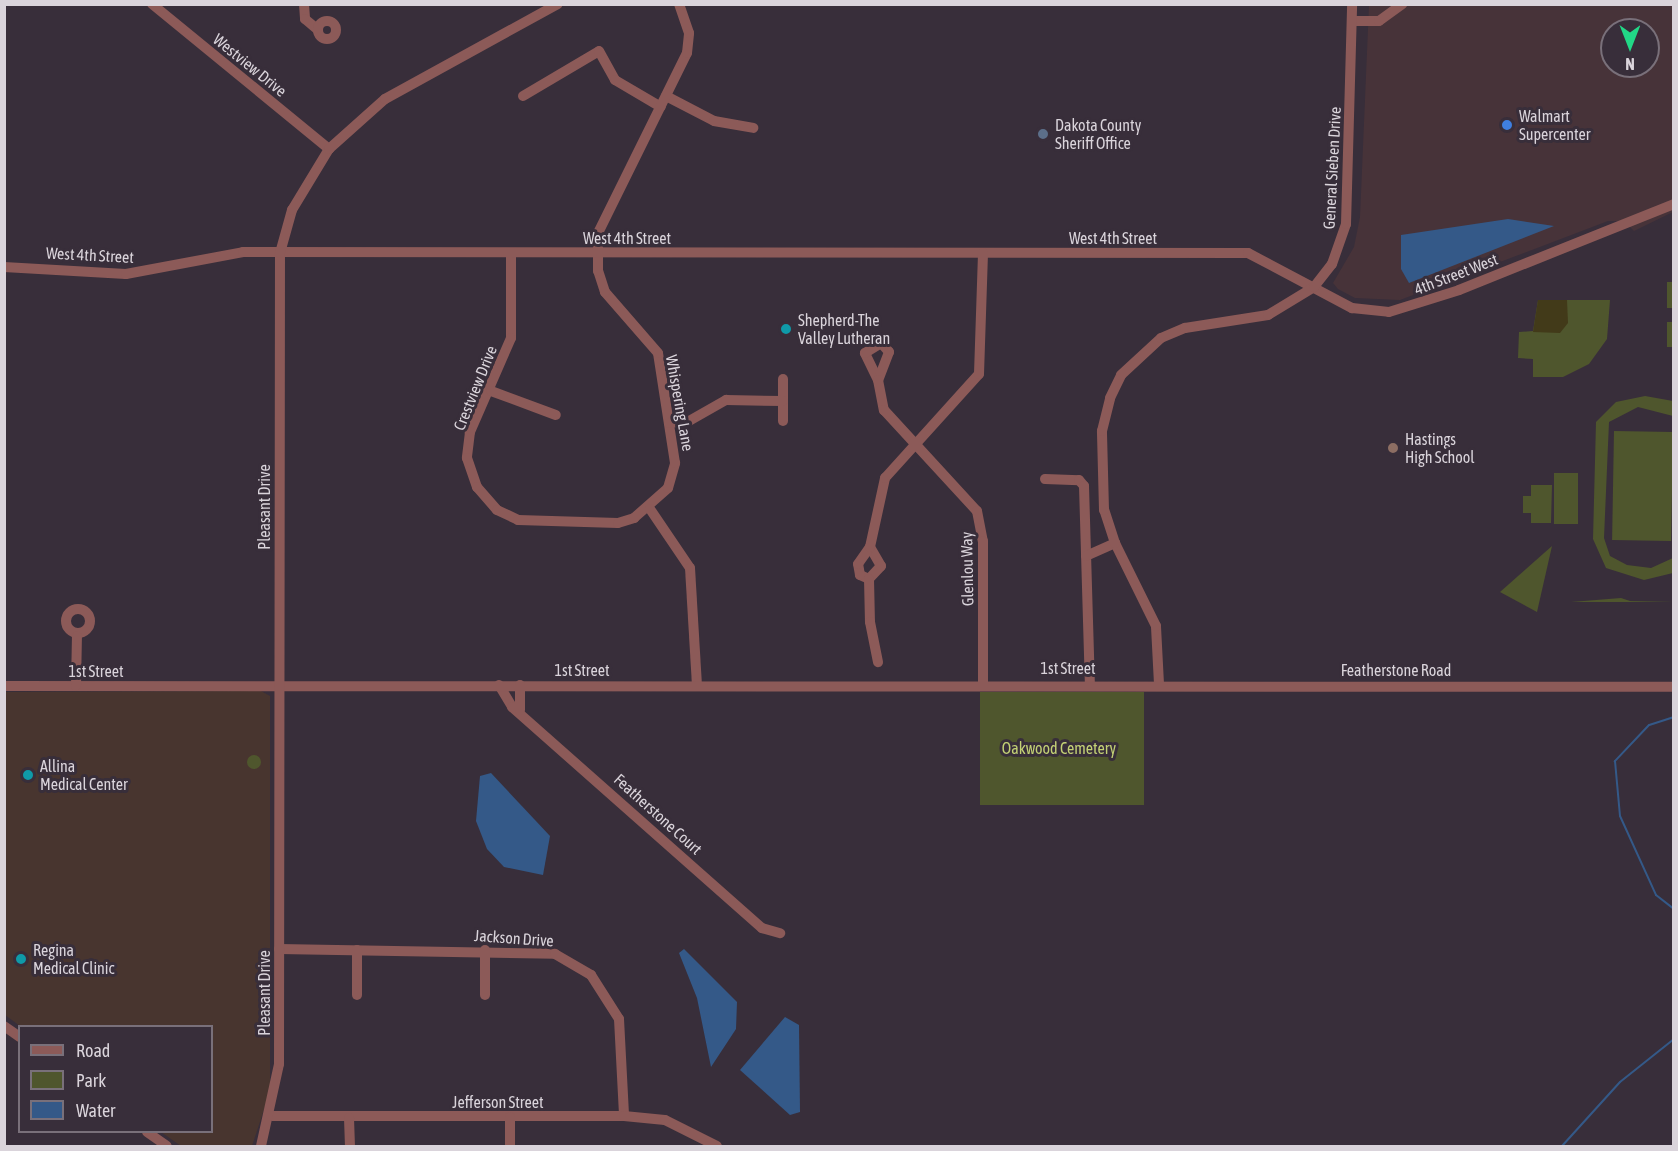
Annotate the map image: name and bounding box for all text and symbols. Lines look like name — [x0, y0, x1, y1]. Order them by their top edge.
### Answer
north arrow — [1600, 18, 1660, 78]
street label: Westview Drive — [209, 30, 291, 100]
text: N — [1625, 55, 1635, 73]
street label: General Sieben Drive — [1319, 106, 1345, 230]
place label: Walmart Supercenter — [1519, 106, 1590, 144]
place label: Dakota County Sheriff Office — [1055, 115, 1141, 153]
marker: Walmart Supercenter — [1500, 118, 1514, 132]
marker: Dakota County Sheriff Office — [1036, 127, 1050, 141]
street label: West 4th Street — [583, 228, 671, 248]
street label: West 4th Street — [1069, 228, 1157, 248]
street label: West 4th Street — [46, 243, 134, 267]
street label: 4th Street West — [1411, 249, 1501, 299]
place label: Shepherd-The Valley Lutheran — [798, 310, 890, 348]
marker: Shepherd-The Valley Lutheran — [779, 322, 793, 336]
street label: Crestview Drive — [449, 343, 501, 433]
street label: Whispering Lane — [662, 353, 698, 453]
place label: Hastings High School — [1405, 429, 1474, 467]
marker: Hastings High School — [1386, 441, 1400, 455]
street label: Pleasant Drive — [254, 464, 274, 550]
street label: Glenlou Way — [957, 532, 977, 606]
street label: 1st Street — [1040, 658, 1096, 678]
street label: 1st Street — [554, 660, 610, 680]
street label: Featherstone Road — [1341, 660, 1451, 680]
street label: 1st Street — [68, 661, 124, 681]
park label: Oakwood Cemetery — [1002, 738, 1116, 758]
place label: Allina Medical Center — [40, 756, 128, 794]
marker: Allina Medical Center — [21, 768, 35, 782]
street label: Featherstone Court — [610, 770, 706, 858]
street label: Jackson Drive — [474, 926, 554, 950]
place label: Regina Medical Clinic — [33, 940, 114, 978]
street label: Pleasant Drive — [254, 950, 274, 1036]
marker: Regina Medical Clinic — [14, 952, 28, 966]
legend — [18, 1025, 213, 1133]
text: Road — [76, 1040, 110, 1061]
text: Park — [76, 1070, 106, 1091]
street label: Jefferson Street — [452, 1092, 544, 1112]
text: Water — [76, 1100, 115, 1121]

